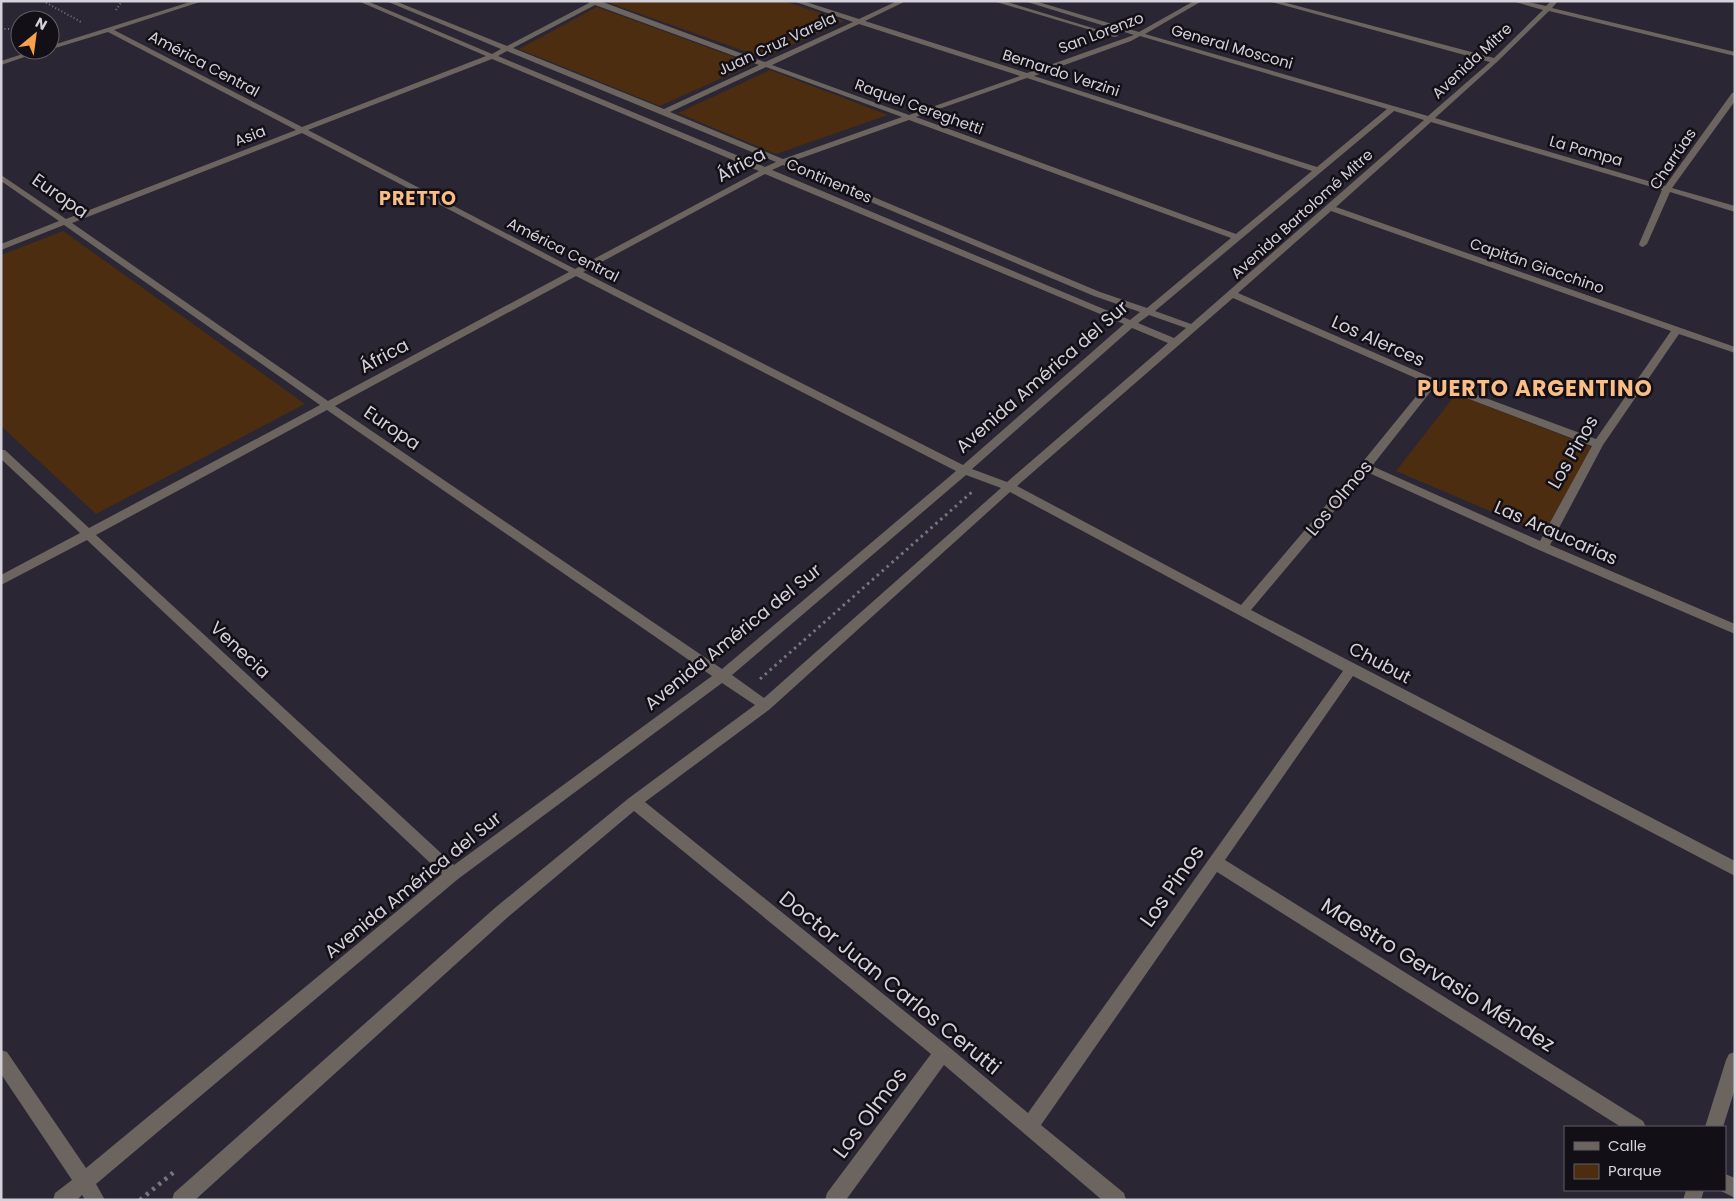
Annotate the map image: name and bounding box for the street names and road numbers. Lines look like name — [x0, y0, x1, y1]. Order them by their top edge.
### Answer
street label: Juan Cruz Varela — [714, 7, 839, 80]
street label: San Lorenzo — [1055, 7, 1146, 58]
street label: Avenida Mitre — [1427, 18, 1516, 103]
street label: General Mosconi — [1169, 19, 1295, 74]
street label: América Central — [145, 25, 263, 102]
street label: Bernardo Verzini — [1000, 44, 1122, 101]
street label: Raquel Cereghetti — [852, 74, 986, 140]
street label: Asia — [231, 120, 268, 151]
street label: Charrúas — [1644, 124, 1701, 194]
street label: La Pampa — [1547, 130, 1625, 171]
street label: África — [712, 141, 770, 188]
street label: Avenida Bartolomé Mitre — [1226, 144, 1377, 283]
street label: Continentes — [783, 153, 875, 208]
street label: Europa — [27, 167, 93, 224]
street label: América Central — [504, 212, 623, 287]
street label: Capitán Giacchino — [1467, 233, 1607, 298]
street label: Avenida América del Sur — [950, 295, 1133, 458]
street label: Los Alerces — [1328, 309, 1429, 372]
street label: África — [355, 332, 413, 379]
street label: Europa — [359, 400, 426, 456]
street label: Los Pinos — [1542, 411, 1604, 493]
street label: Los Olmos — [1300, 455, 1378, 541]
street label: Las Araucarias — [1491, 494, 1622, 571]
street label: Avenida América del Sur — [639, 557, 827, 716]
street label: Venecia — [205, 615, 276, 684]
street label: Chubut — [1345, 636, 1416, 689]
street label: Avenida América del Sur — [319, 805, 507, 964]
street label: Los Pinos — [1133, 839, 1210, 933]
street label: Doctor Juan Carlos Cerutti — [773, 884, 1007, 1081]
street label: Maestro Gervasio Méndez — [1316, 891, 1561, 1059]
street label: Los Olmos — [826, 1061, 913, 1164]

